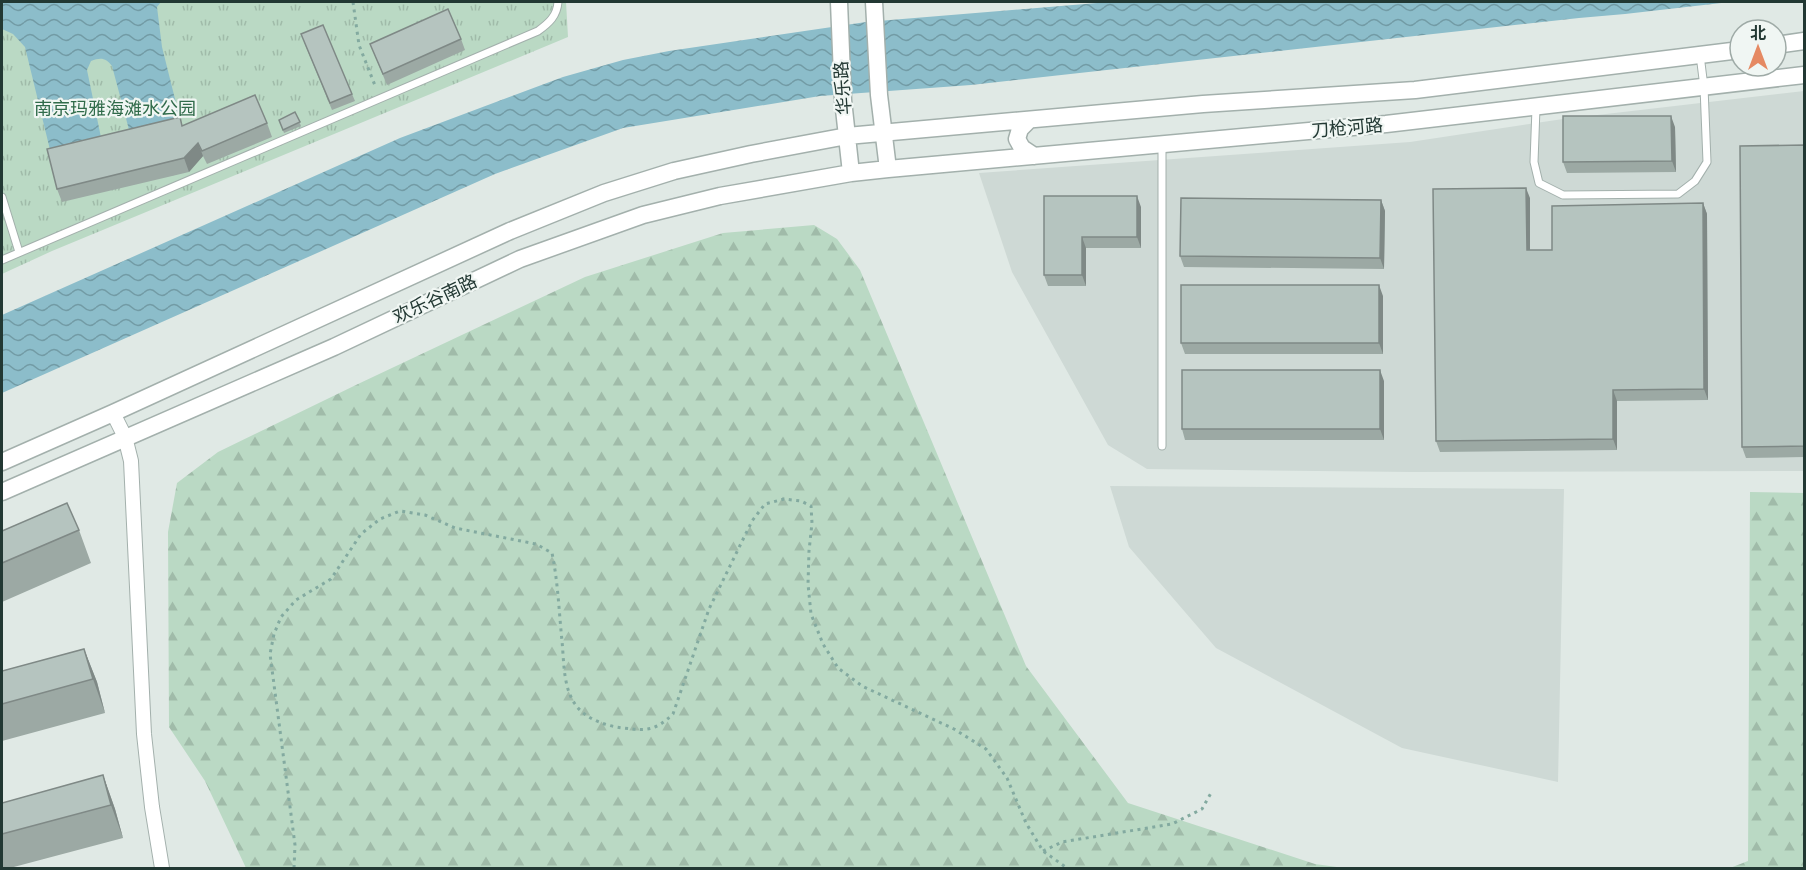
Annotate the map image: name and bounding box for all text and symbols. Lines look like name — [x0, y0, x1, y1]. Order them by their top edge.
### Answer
north arrow — [1728, 18, 1788, 78]
text: 北 — [1750, 22, 1766, 45]
street label: 华乐路 — [828, 60, 858, 116]
park label: 南京玛雅海滩水公园 — [34, 96, 196, 122]
street label: 刀枪河路 — [1310, 112, 1384, 144]
street label: 欢乐谷南路 — [389, 268, 481, 330]

